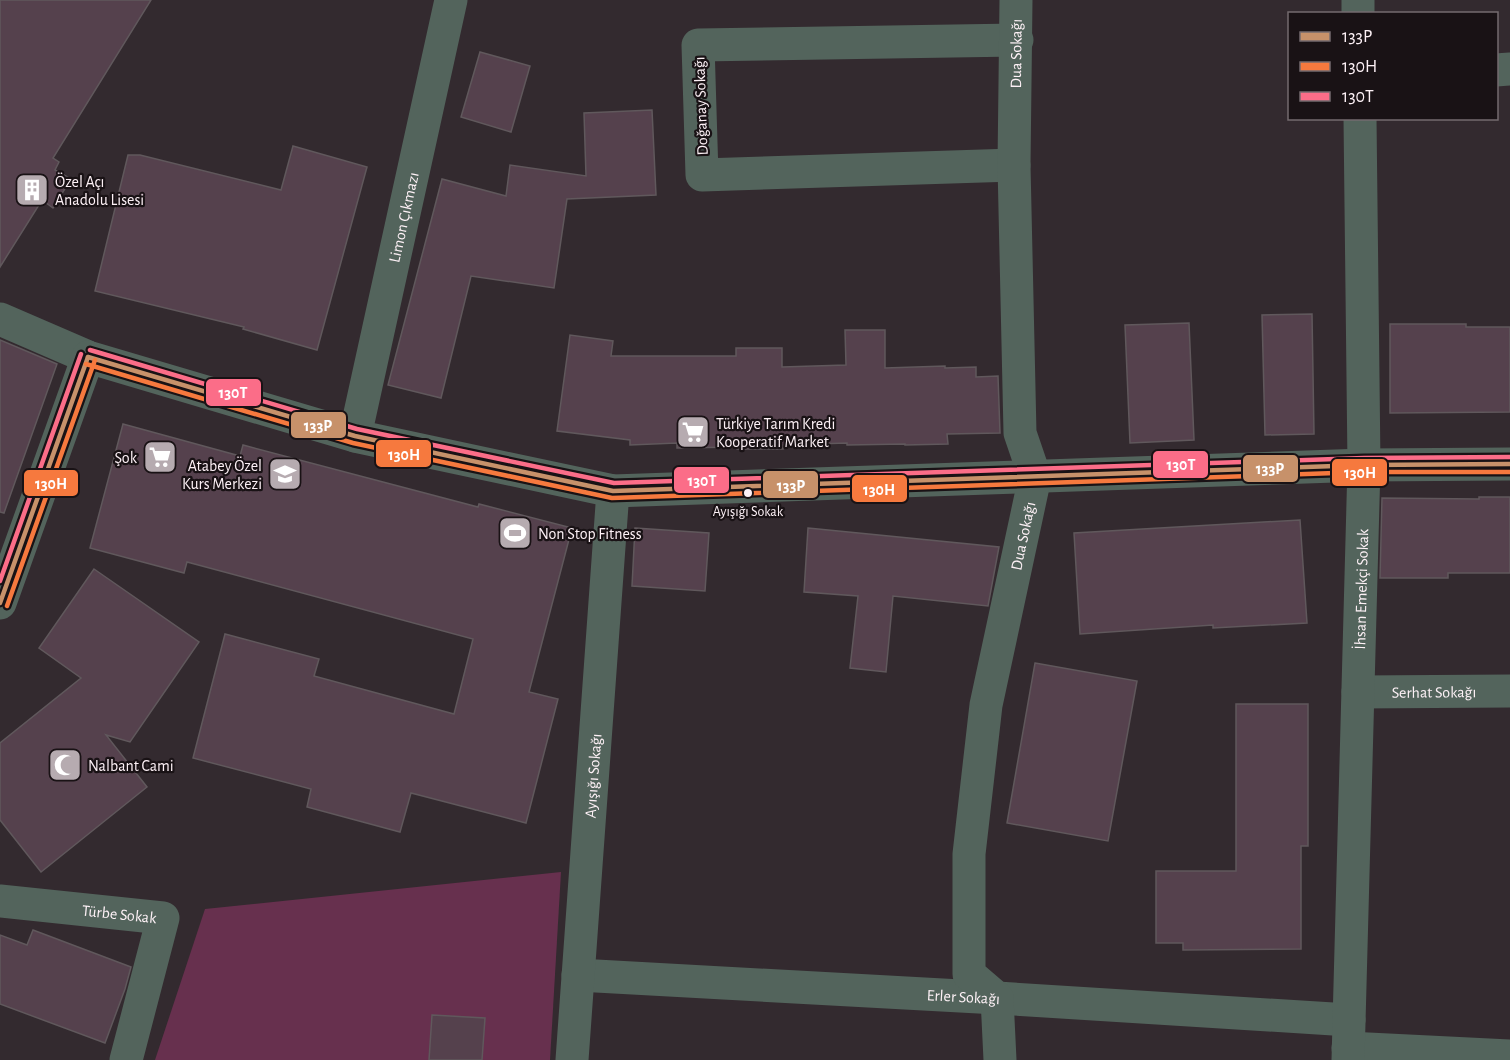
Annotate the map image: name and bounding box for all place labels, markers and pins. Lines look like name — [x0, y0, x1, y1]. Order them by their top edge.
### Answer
building icon: Özel Açı Anadolu Lisesi — [14, 172, 50, 208]
place label: Özel Açı Anadolu Lisesi — [55, 172, 144, 208]
supermarket icon: Türkiye Tarım Kredi Kooperatif Market — [675, 414, 711, 450]
place label: Türkiye Tarım Kredi Kooperatif Market — [716, 416, 835, 450]
supermarket icon: Şok — [142, 439, 178, 475]
place label: Şok — [115, 450, 138, 466]
place label: Atabey Özel Kurs Merkezi — [182, 456, 262, 492]
school or university icon: Atabey Özel Kurs Merkezi — [267, 456, 303, 492]
marker: Ayışığı Sokak — [742, 487, 754, 499]
place label: Ayışığı Sokak — [713, 505, 784, 519]
sports icon: Non Stop Fitness — [497, 515, 533, 551]
place label: Non Stop Fitness — [538, 526, 642, 542]
mosque icon: Nalbant Cami — [47, 747, 83, 783]
place label: Nalbant Cami — [88, 758, 174, 774]

